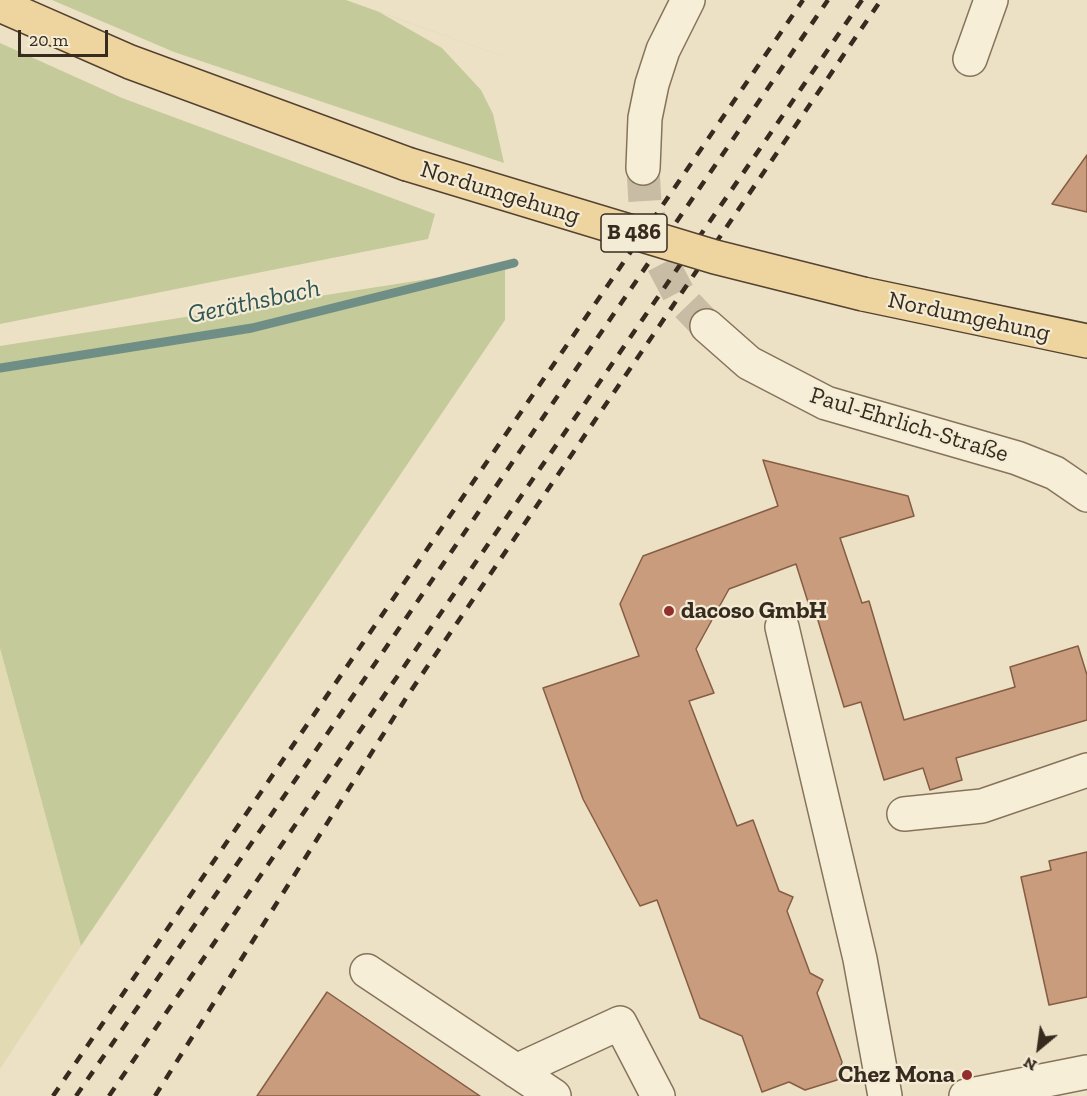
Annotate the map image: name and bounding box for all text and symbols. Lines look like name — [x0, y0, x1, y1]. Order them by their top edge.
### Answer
scale bar — [21, 18, 111, 56]
text: 20 m — [29, 29, 68, 51]
street label: Nordumgehung — [417, 155, 583, 231]
road number: B 486 — [601, 214, 667, 252]
water label: Geräthsbach — [185, 273, 323, 331]
street label: Nordumgehung — [885, 286, 1053, 348]
street label: Paul-Ehrlich-Straße — [806, 381, 1012, 469]
place label: dacoso GmbH — [681, 597, 827, 625]
marker: dacoso GmbH — [662, 604, 676, 618]
north arrow — [1009, 1018, 1069, 1078]
text: N — [1020, 1053, 1040, 1075]
place label: Chez Mona — [838, 1061, 955, 1089]
marker: Chez Mona — [960, 1068, 974, 1082]

